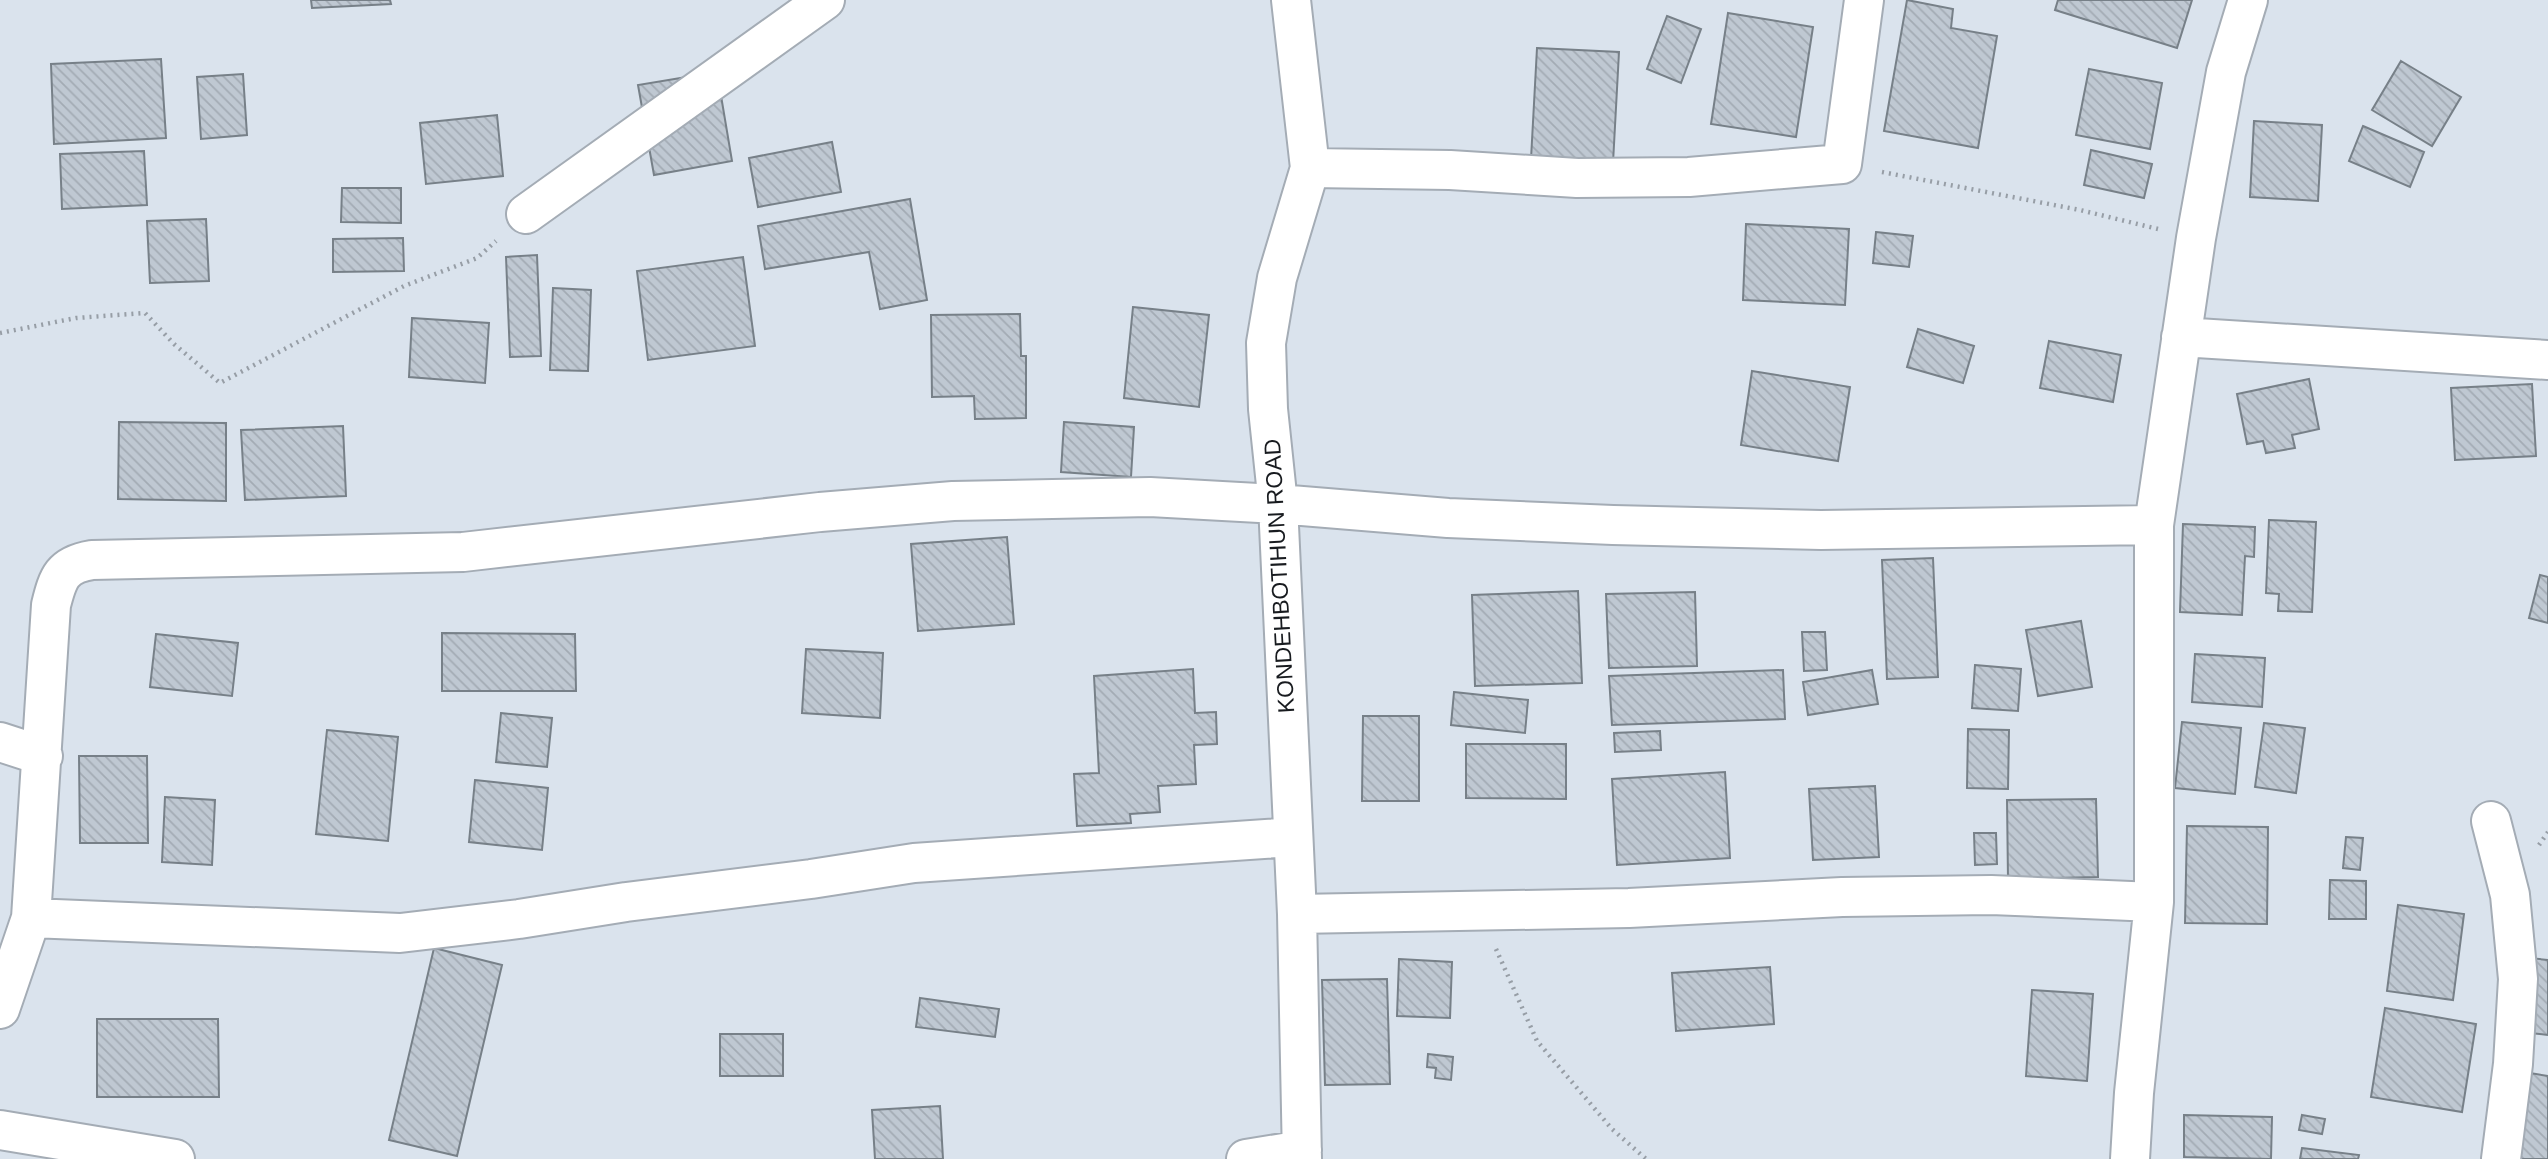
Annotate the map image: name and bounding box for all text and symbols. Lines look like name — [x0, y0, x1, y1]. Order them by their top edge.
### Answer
street label: KONDEHBOTIHUN ROAD — [1259, 438, 1299, 714]

